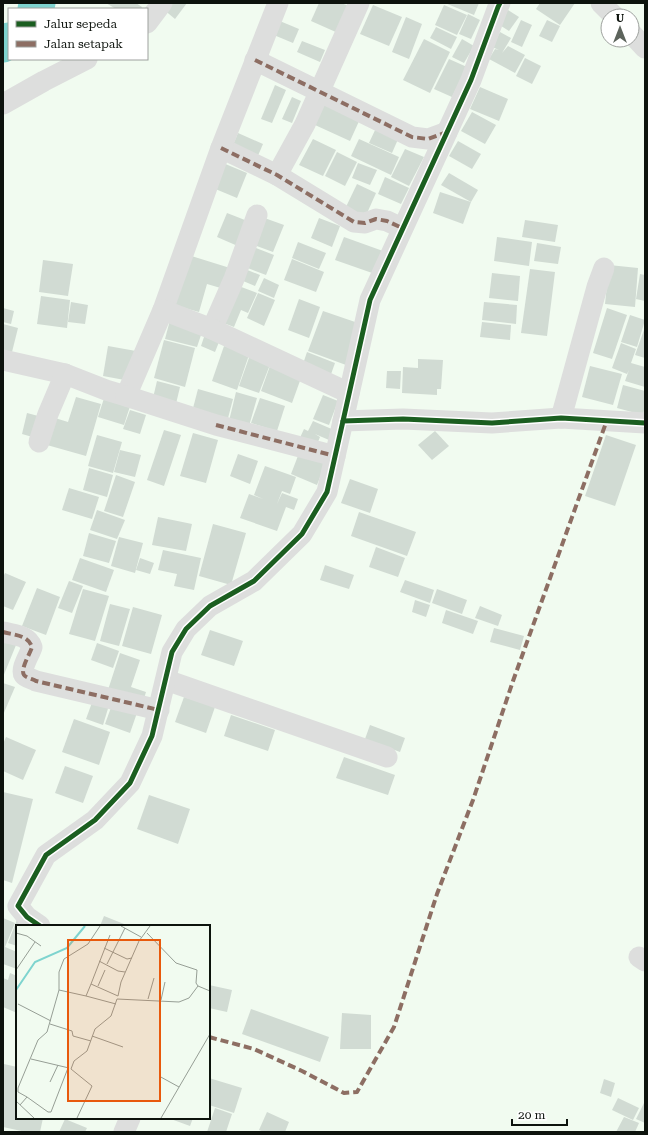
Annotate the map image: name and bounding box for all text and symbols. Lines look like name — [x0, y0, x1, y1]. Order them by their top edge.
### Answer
legend — [8, 8, 148, 60]
north arrow — [600, 8, 640, 48]
text: U — [616, 12, 625, 25]
text: Jalur sepeda — [44, 17, 118, 31]
text: Jalan setapak — [44, 37, 123, 51]
inset map — [16, 925, 210, 1119]
scale bar — [512, 1101, 567, 1127]
text: 20 m — [518, 1108, 545, 1122]

